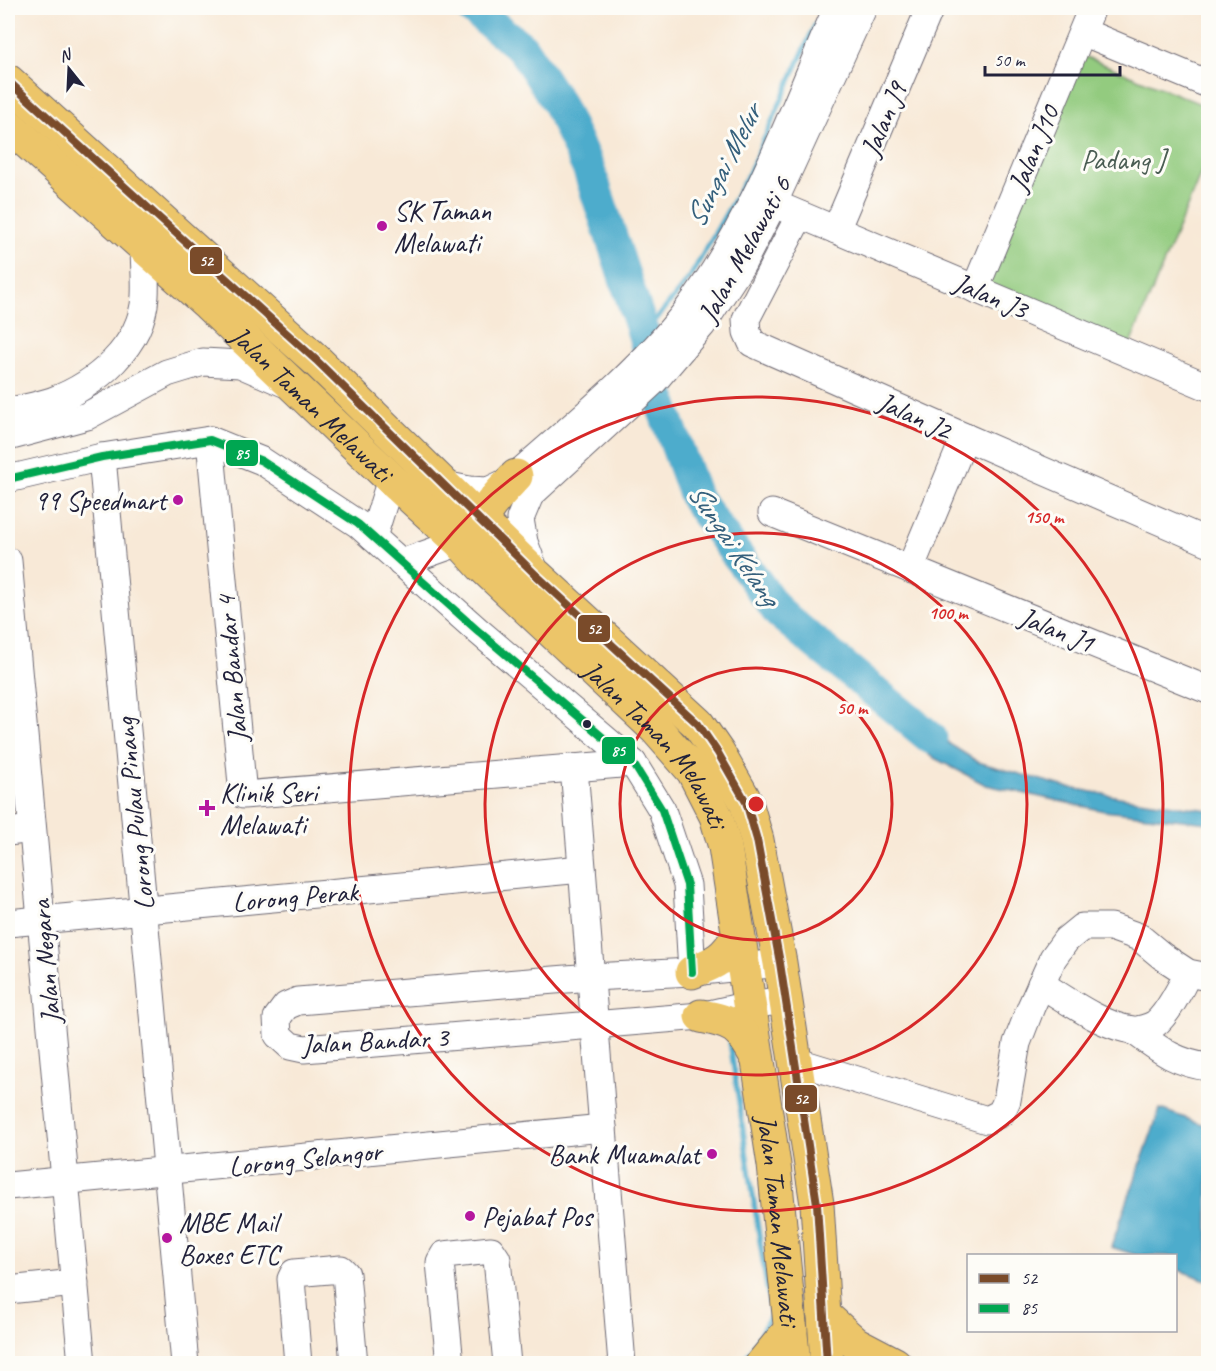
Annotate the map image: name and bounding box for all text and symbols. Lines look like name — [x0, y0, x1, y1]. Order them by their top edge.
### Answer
north arrow — [39, 39, 99, 99]
scale bar — [985, 39, 1120, 77]
text: N — [57, 44, 75, 67]
text: 50 m — [994, 49, 1027, 71]
street label: Jalan J9 — [852, 75, 916, 163]
water label: Sungai Melur — [676, 94, 772, 234]
street label: Jalan J10 — [999, 98, 1068, 198]
park label: Padang J — [1081, 142, 1170, 177]
street label: Jalan Melawati 6 — [689, 169, 800, 330]
place label: SK Taman Melawati — [394, 193, 492, 260]
marker: SK Taman Melawati — [375, 219, 389, 233]
line badge: 52 — [189, 246, 223, 275]
text: 52 — [199, 251, 215, 271]
street label: Jalan J3 — [947, 264, 1035, 328]
street label: Jalan Taman Melawati — [221, 316, 403, 492]
street label: Jalan J2 — [871, 383, 959, 448]
line badge: 85 — [225, 439, 259, 467]
text: 85 — [235, 444, 251, 464]
water label: Sungai Kelang — [679, 476, 791, 616]
place label: 99 Speedmart — [34, 483, 169, 518]
marker: 99 Speedmart — [171, 493, 185, 507]
text: 150 m — [1025, 506, 1065, 528]
street label: Jalan Bandar 4 — [207, 592, 256, 746]
street label: Jalan J1 — [1013, 598, 1100, 661]
text: 100 m — [929, 602, 969, 624]
line badge: 52 — [577, 614, 611, 643]
text: 52 — [587, 619, 603, 639]
street label: Jalan Taman Melawati — [574, 651, 737, 835]
text: 50 m — [837, 697, 869, 719]
street label: Lorong Pulau Pinang — [107, 715, 162, 912]
unlabelled marker — [581, 718, 593, 730]
line badge: 85 — [601, 736, 636, 765]
text: 85 — [611, 741, 627, 761]
place label: Klinik Seri Melawati — [220, 775, 321, 842]
centre of rings — [746, 794, 766, 814]
marker: Klinik Seri Melawati — [198, 799, 216, 817]
street label: Lorong Perak — [231, 873, 361, 919]
street label: Jalan Negara — [22, 897, 69, 1027]
street label: Jalan Bandar 3 — [299, 1019, 452, 1062]
line badge: 52 — [784, 1084, 818, 1113]
text: 52 — [794, 1089, 810, 1109]
street label: Jalan Taman Melawati — [748, 1111, 807, 1331]
street label: Lorong Selangor — [227, 1133, 386, 1184]
place label: Bank Muamalat — [548, 1137, 703, 1172]
marker: Bank Muamalat — [705, 1147, 719, 1161]
place label: Pejabat Pos — [482, 1199, 594, 1234]
place label: MBE Mail Boxes ETC — [179, 1205, 283, 1272]
marker: Pejabat Pos — [463, 1209, 477, 1223]
marker: MBE Mail Boxes ETC — [160, 1231, 174, 1245]
legend — [967, 1254, 1177, 1332]
text: 52 — [1021, 1267, 1039, 1289]
text: 85 — [1021, 1297, 1038, 1319]

